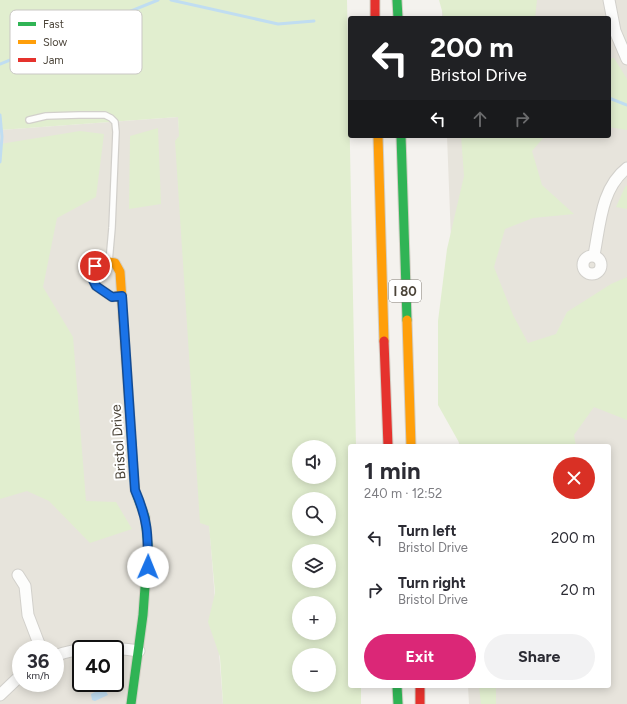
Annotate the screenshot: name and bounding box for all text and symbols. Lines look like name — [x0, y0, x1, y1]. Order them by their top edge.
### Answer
legend — [10, 10, 142, 74]
text: Fast — [43, 18, 64, 31]
text: 200 m — [430, 30, 514, 64]
icon: left — [364, 32, 416, 84]
text: Slow — [43, 36, 67, 49]
text: Jam — [43, 54, 64, 67]
text: Bristol Drive — [430, 64, 527, 86]
icon: left — [427, 108, 449, 130]
icon: ahead — [469, 108, 491, 130]
icon: right — [511, 108, 533, 130]
pin — [78, 249, 112, 283]
icon: arrive — [84, 255, 106, 277]
road number: I 80 — [389, 280, 421, 302]
street label: Bristol Drive — [107, 403, 130, 480]
map controls — [292, 440, 336, 692]
button: sound — [292, 440, 336, 484]
text: 1 min — [364, 456, 421, 485]
button: close — [553, 457, 595, 499]
text: 240 m · 12:52 — [364, 486, 442, 501]
button: search — [292, 492, 336, 536]
text: Turn left — [398, 522, 456, 540]
icon: left — [364, 527, 386, 549]
text: 200 m — [551, 529, 595, 547]
text: Bristol Drive — [398, 540, 468, 555]
button: layers — [292, 544, 336, 588]
position arrow — [127, 546, 169, 588]
text: Turn right — [398, 574, 466, 592]
icon: right — [364, 579, 386, 601]
text: 20 m — [561, 581, 595, 599]
text: Bristol Drive — [398, 592, 468, 607]
button: + — [292, 596, 336, 640]
button: Exit — [364, 634, 476, 680]
button: Share — [484, 634, 595, 680]
speed limit sign: 40 — [72, 640, 124, 692]
button: − — [292, 648, 336, 692]
text: 36 — [27, 649, 49, 673]
text: km/h — [27, 669, 49, 682]

